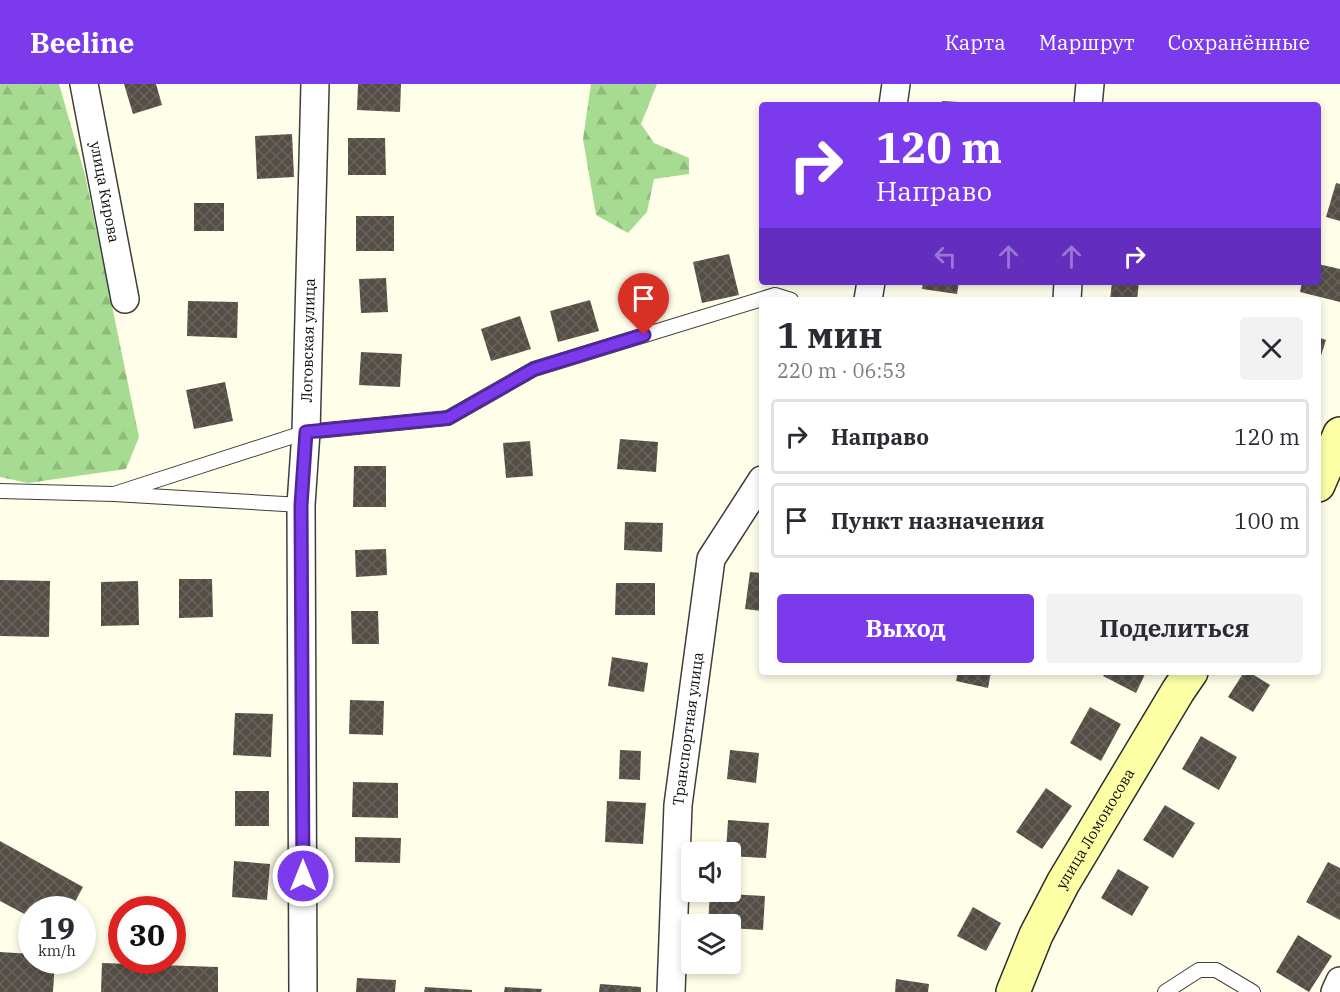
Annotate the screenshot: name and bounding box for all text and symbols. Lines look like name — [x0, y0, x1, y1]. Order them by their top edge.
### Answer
text: Beeline — [30, 24, 134, 61]
text: Карта — [945, 28, 1006, 56]
text: Маршрут — [1039, 28, 1135, 56]
text: Сохранённые — [1168, 28, 1310, 56]
text: 120 m — [876, 120, 1002, 175]
icon: right — [777, 126, 855, 204]
street label: улица Кирова — [86, 140, 124, 244]
text: Направо — [876, 173, 992, 208]
icon: left — [929, 240, 962, 273]
icon: ahead — [992, 240, 1025, 273]
icon: ahead — [1055, 240, 1088, 273]
icon: right — [1118, 240, 1151, 273]
pin — [618, 273, 669, 335]
street label: Логовская улица — [297, 278, 319, 403]
icon: arrive — [627, 282, 660, 315]
text: 1 мин — [777, 311, 883, 358]
button: close — [1240, 317, 1303, 380]
text: 220 m · 06:53 — [777, 357, 906, 384]
icon: right — [780, 420, 813, 453]
text: Направо — [831, 422, 929, 451]
text: 120 m — [1234, 422, 1300, 451]
icon: arrive — [780, 504, 813, 537]
text: Пункт назначения — [831, 506, 1045, 535]
text: 100 m — [1234, 506, 1300, 535]
button: Выход — [777, 594, 1034, 663]
button: Поделиться — [1046, 594, 1303, 663]
street label: Транспортная улица — [668, 651, 707, 807]
street label: улица Ломоносова — [1051, 765, 1138, 892]
map controls — [681, 842, 741, 974]
button: sound — [681, 842, 741, 902]
position arrow — [271, 844, 335, 908]
speed limit sign: 30 — [108, 896, 186, 974]
text: 19 — [39, 908, 75, 947]
button: layers — [681, 914, 741, 974]
text: km/h — [38, 941, 76, 960]

